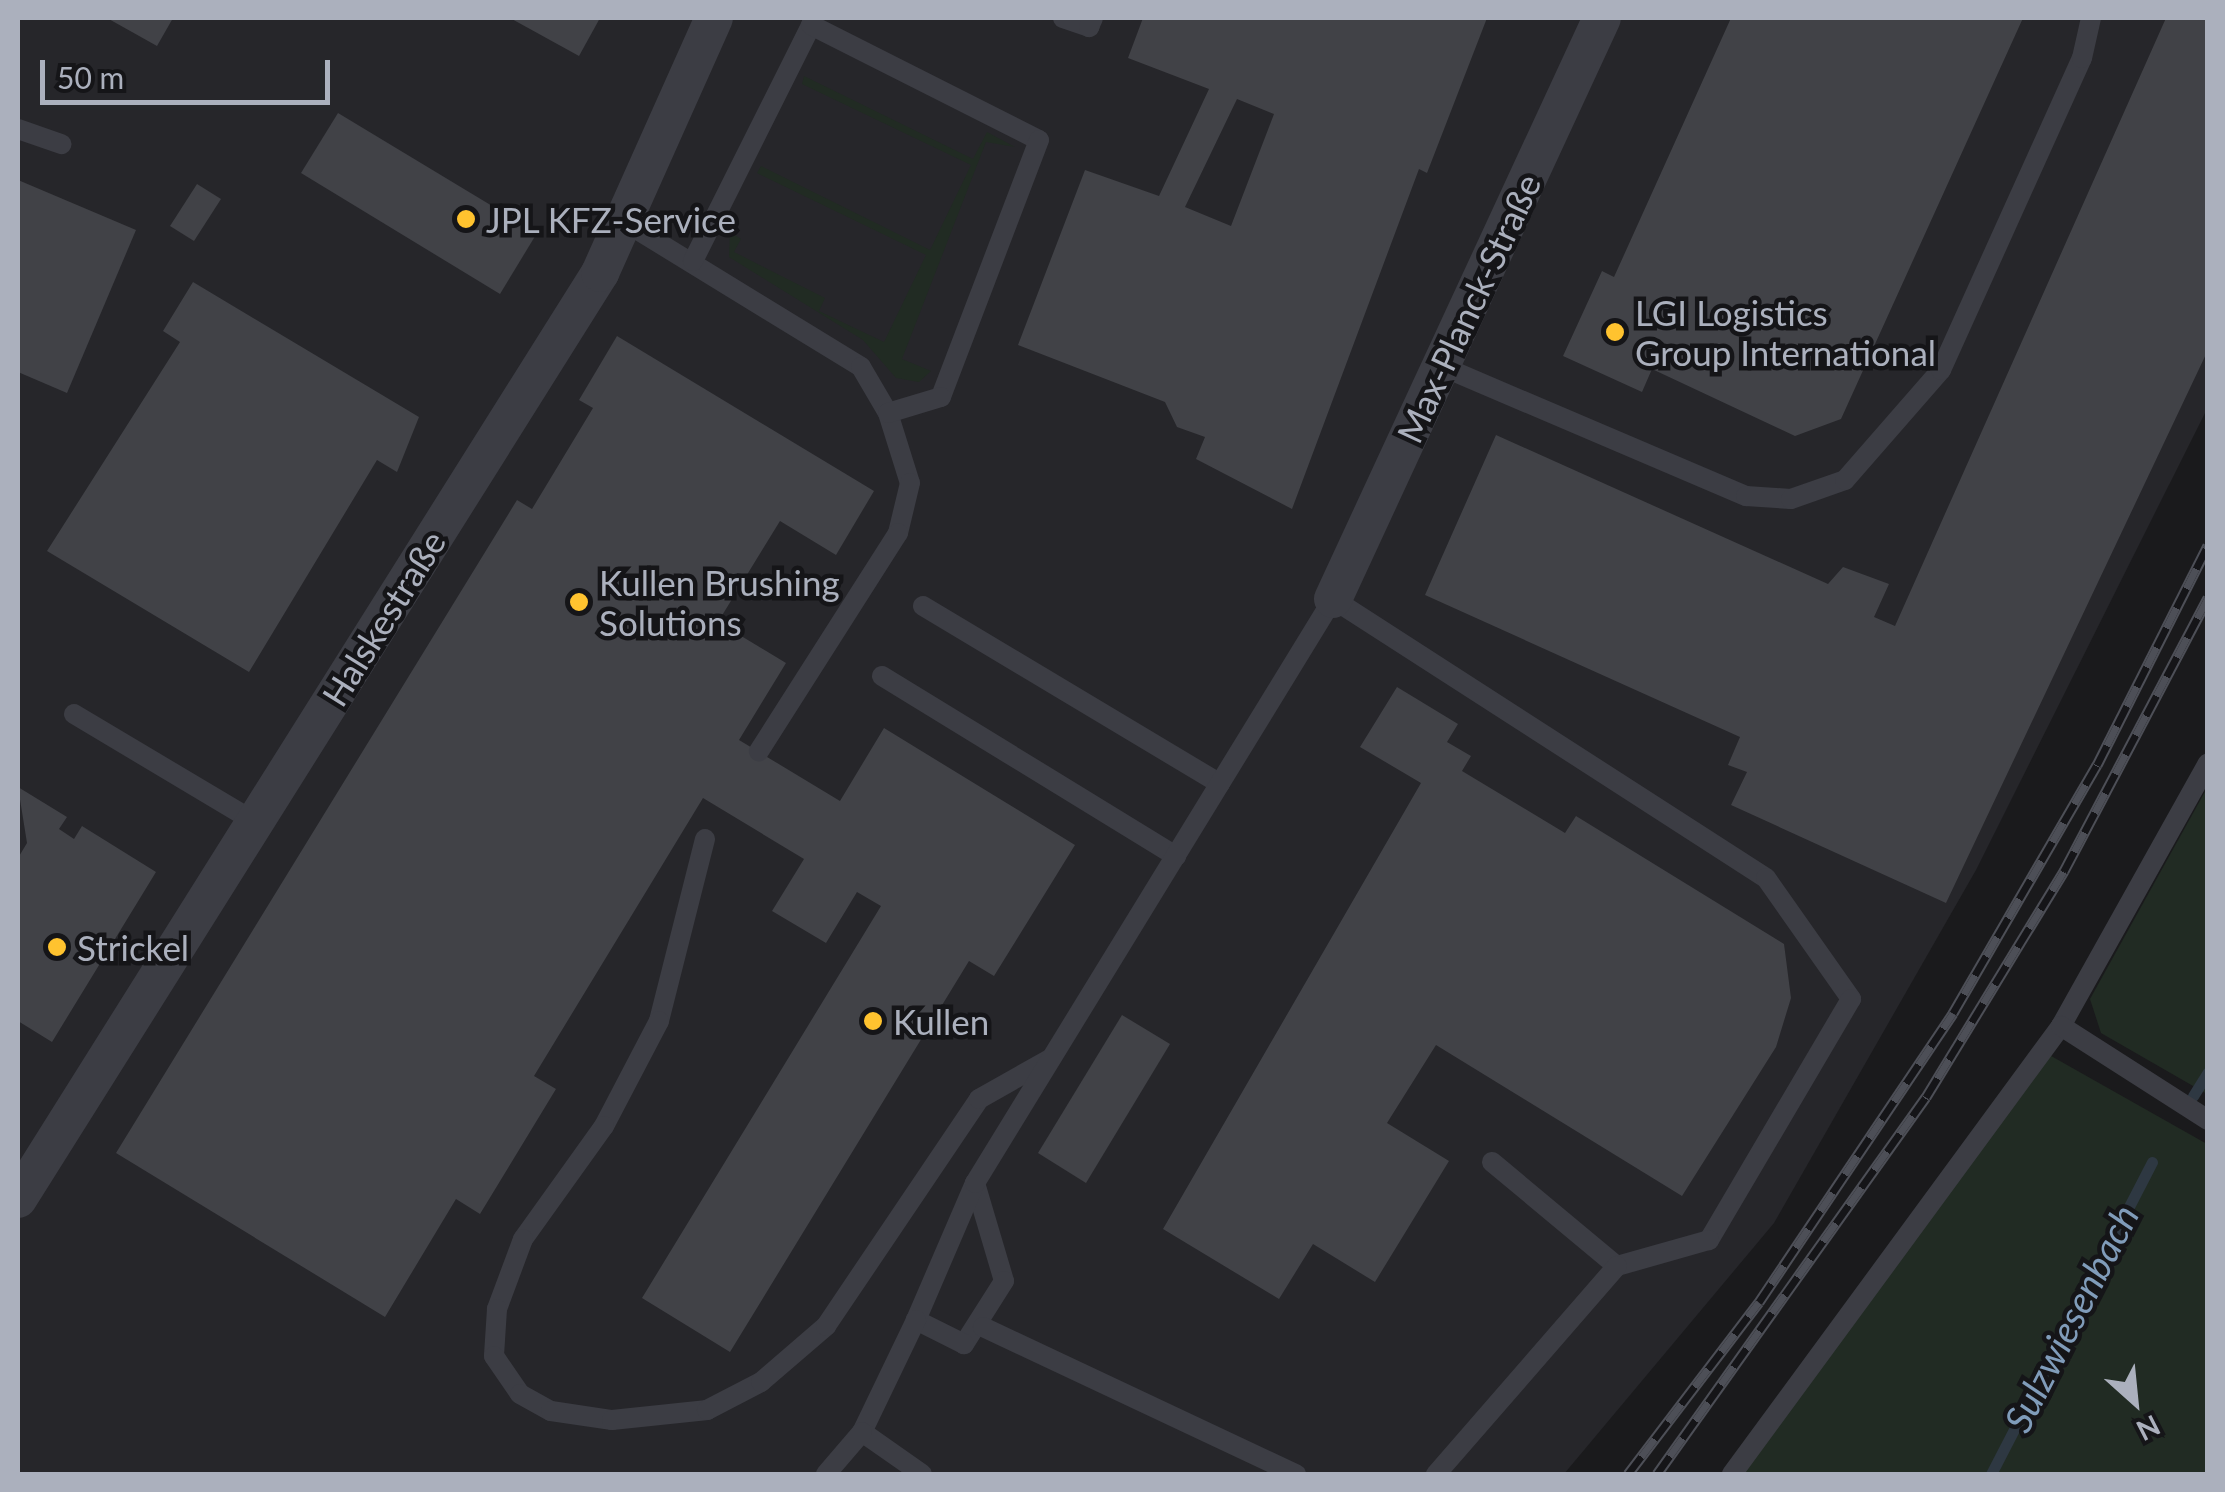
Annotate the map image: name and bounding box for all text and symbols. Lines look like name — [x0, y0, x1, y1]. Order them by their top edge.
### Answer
scale bar — [45, 40, 335, 102]
text: 50 m — [57, 59, 124, 95]
street label: Max-Planck-Straße — [1387, 167, 1549, 449]
place label: JPL KFZ-Service — [486, 198, 737, 240]
marker: JPL KFZ-Service — [455, 208, 477, 230]
place label: LGI Logistics Group International — [1635, 291, 1936, 373]
marker: LGI Logistics Group International — [1604, 321, 1626, 343]
street label: Halskestraße — [313, 523, 453, 713]
place label: Kullen Brushing Solutions — [599, 561, 840, 643]
marker: Kullen Brushing Solutions — [568, 591, 590, 613]
place label: Strickel — [77, 926, 189, 968]
marker: Strickel — [46, 936, 68, 958]
place label: Kullen — [893, 1000, 989, 1042]
marker: Kullen — [862, 1010, 884, 1032]
water label: Sulzwiesenbach — [1994, 1197, 2148, 1439]
north arrow — [2085, 1352, 2185, 1452]
text: N — [2131, 1409, 2166, 1449]

